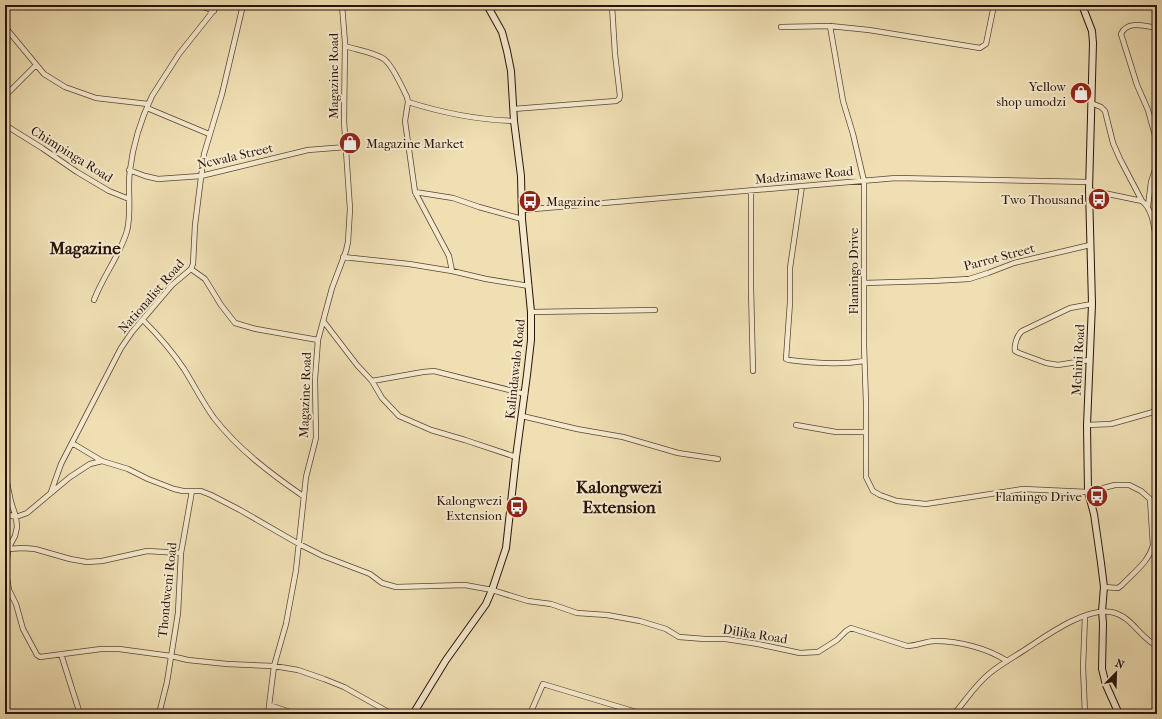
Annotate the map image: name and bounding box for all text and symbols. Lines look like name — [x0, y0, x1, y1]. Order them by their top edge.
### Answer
street label: Magazine Road — [326, 32, 341, 119]
place label: Yellow shop umodzi — [996, 79, 1066, 109]
shop icon: Yellow shop umodzi — [1068, 80, 1094, 106]
street label: Chimpinga Road — [28, 123, 117, 186]
shop icon: Magazine Market — [337, 130, 363, 156]
place label: Magazine Market — [366, 136, 464, 151]
street label: Ncwala Street — [195, 140, 275, 172]
street label: Madzimawe Road — [754, 163, 855, 187]
bus stop icon: Two Thousand — [1086, 186, 1112, 212]
bus stop icon: Magazine — [517, 188, 543, 214]
place label: Two Thousand — [1001, 192, 1085, 207]
place label: Magazine — [546, 194, 601, 209]
street label: Flamingo Drive — [846, 227, 861, 314]
district label: Magazine — [48, 238, 121, 259]
street label: Parrot Street — [962, 240, 1037, 274]
street label: Nationalist Road — [115, 255, 188, 336]
street label: Kalindawalo Road — [502, 317, 528, 420]
street label: Mchini Road — [1069, 323, 1087, 396]
street label: Magazine Road — [296, 351, 314, 438]
district label: Kalongwezi Extension — [576, 477, 663, 517]
bus stop icon: Flamingo Drive — [1084, 483, 1110, 509]
place label: Flamingo Drive — [995, 489, 1083, 504]
place label: Kalongwezi Extension — [436, 493, 502, 523]
bus stop icon: Kalongwezi Extension — [504, 494, 530, 520]
street label: Thondweni Road — [155, 540, 180, 639]
street label: Dilika Road — [721, 621, 789, 647]
north arrow — [1096, 653, 1136, 693]
text: N — [1113, 657, 1127, 672]

